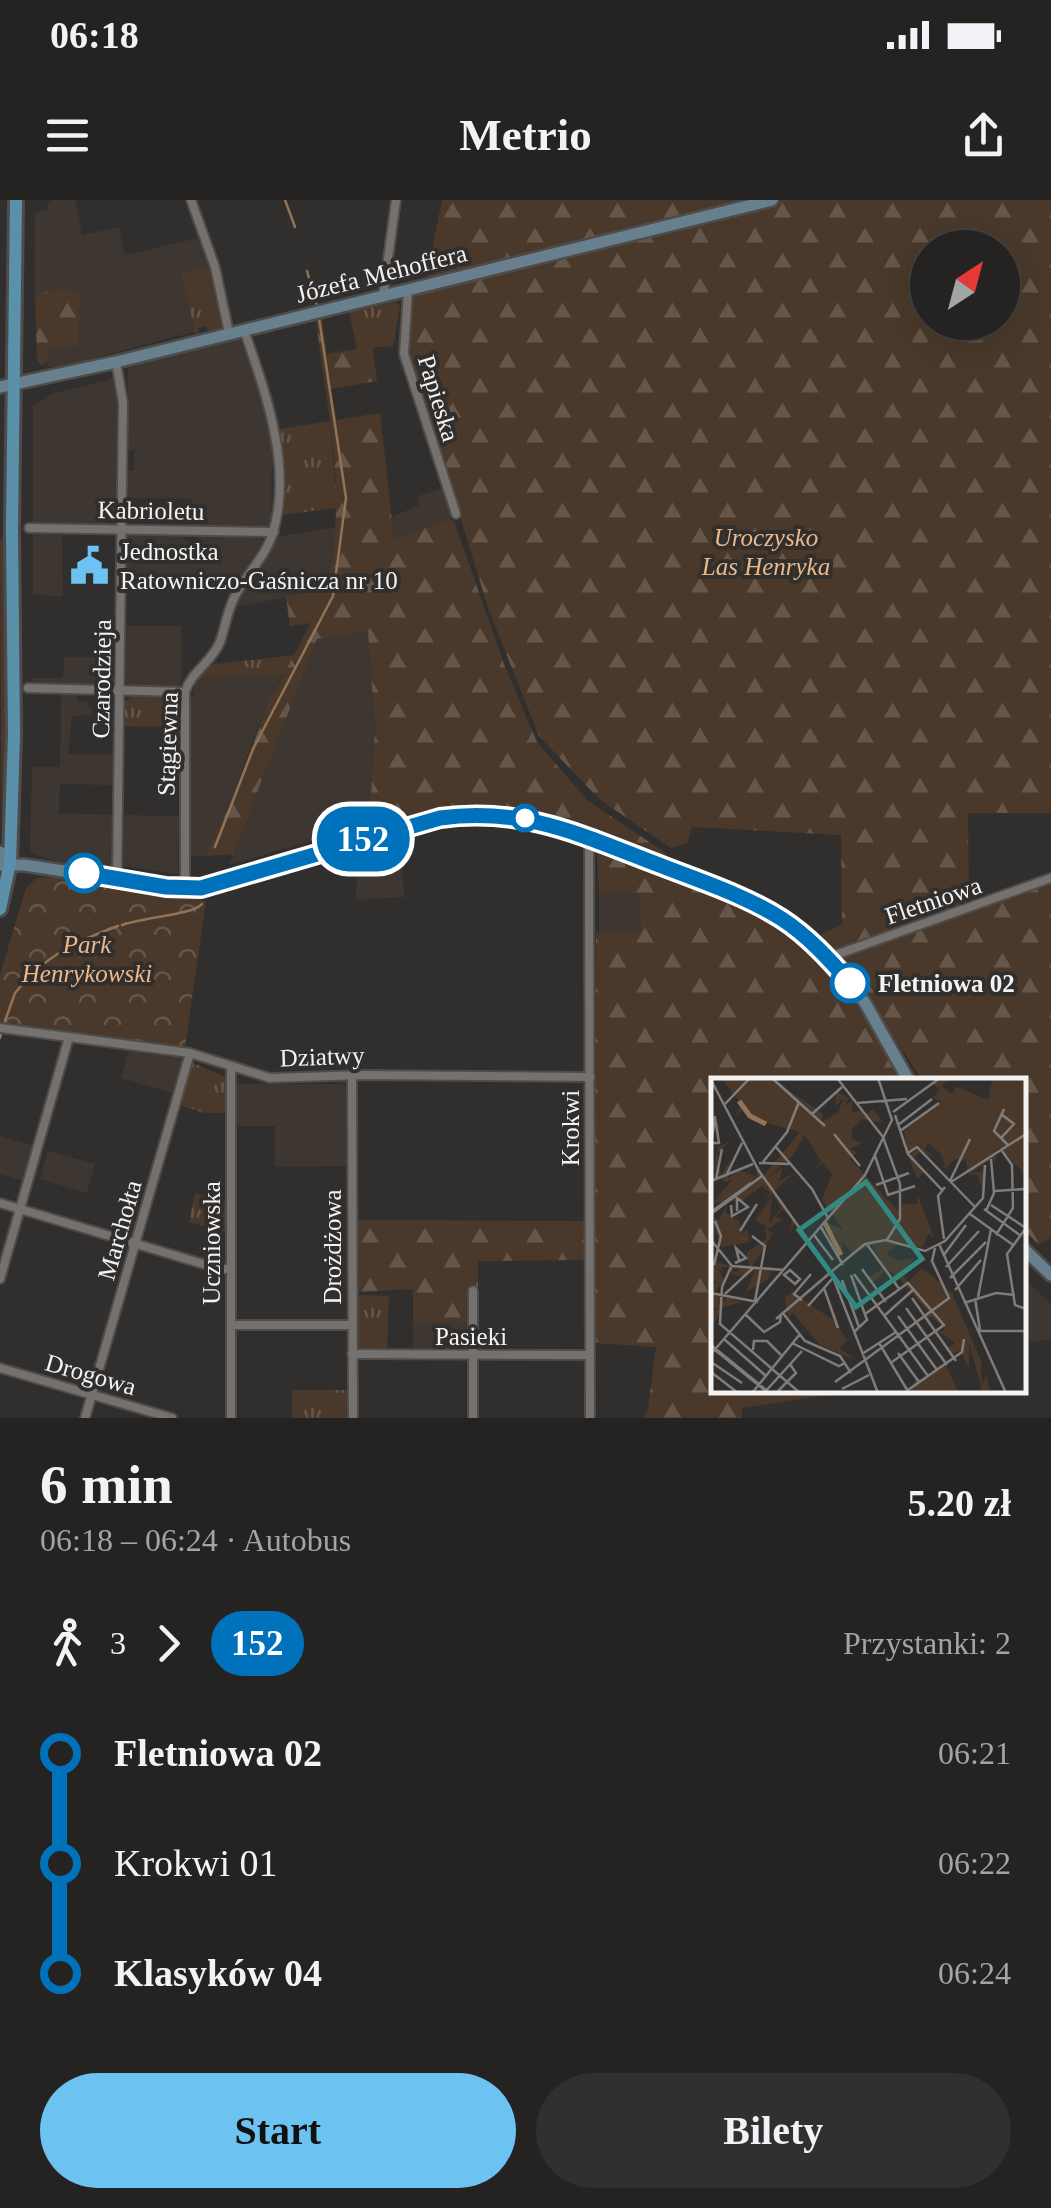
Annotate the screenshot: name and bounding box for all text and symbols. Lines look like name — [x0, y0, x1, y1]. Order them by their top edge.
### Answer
text: 06:18 — [50, 14, 139, 56]
icon: menu — [40, 108, 95, 163]
icon: share — [956, 108, 1011, 163]
text: Metrio — [459, 110, 592, 160]
north arrow — [910, 230, 1020, 340]
map controls — [910, 230, 1020, 340]
street label: Józefa Mehoffera — [293, 239, 469, 308]
street label: Papieska — [413, 352, 464, 445]
street label: Kabrioletu — [97, 496, 205, 525]
park label: Uroczysko Las Henryka — [701, 524, 830, 580]
place label: Jednostka Ratowniczo-Gaśnicza nr 10 — [120, 538, 398, 594]
public building icon: Jednostka Ratowniczo-Gaśnicza nr 10 — [69, 544, 111, 586]
street label: Czarodzieja — [87, 619, 116, 739]
street label: Stągiewna — [152, 692, 183, 797]
unlabelled marker — [512, 805, 538, 831]
line badge: 152 — [306, 806, 420, 872]
text: 152 — [337, 820, 389, 859]
unlabelled marker — [65, 854, 103, 892]
street label: Fletniowa — [881, 871, 985, 930]
park label: Park Henrykowski — [21, 931, 152, 987]
marker: Fletniowa 02 — [831, 964, 869, 1002]
place label: Fletniowa 02 — [878, 970, 1015, 997]
street label: Dziatwy — [279, 1042, 365, 1071]
inset map — [711, 1078, 1026, 1393]
street label: Krokwi — [557, 1090, 584, 1166]
street label: Marchołta — [92, 1177, 147, 1283]
street label: Uczniowska — [198, 1181, 225, 1305]
street label: Drożdżowa — [319, 1189, 346, 1305]
street label: Pasieki — [435, 1323, 507, 1350]
street label: Drogowa — [42, 1349, 139, 1400]
text: 6 min — [40, 1454, 173, 1515]
text: 5.20 zł — [908, 1482, 1011, 1524]
text: 06:18 – 06:24 · Autobus — [40, 1522, 351, 1558]
icon: walk — [40, 1616, 95, 1671]
icon: forward — [141, 1616, 196, 1671]
text: 152 — [231, 1624, 284, 1663]
text: 3 — [110, 1625, 126, 1661]
text: Przystanki: 2 — [843, 1625, 1011, 1661]
text: Fletniowa 02 — [114, 1732, 322, 1774]
text: 06:21 — [938, 1735, 1011, 1771]
text: Krokwi 01 — [114, 1842, 278, 1884]
text: 06:22 — [938, 1845, 1011, 1881]
text: Klasyków 04 — [114, 1952, 322, 1994]
text: 06:24 — [938, 1955, 1011, 1991]
button: Start — [40, 2073, 516, 2188]
button: Bilety — [536, 2073, 1011, 2188]

